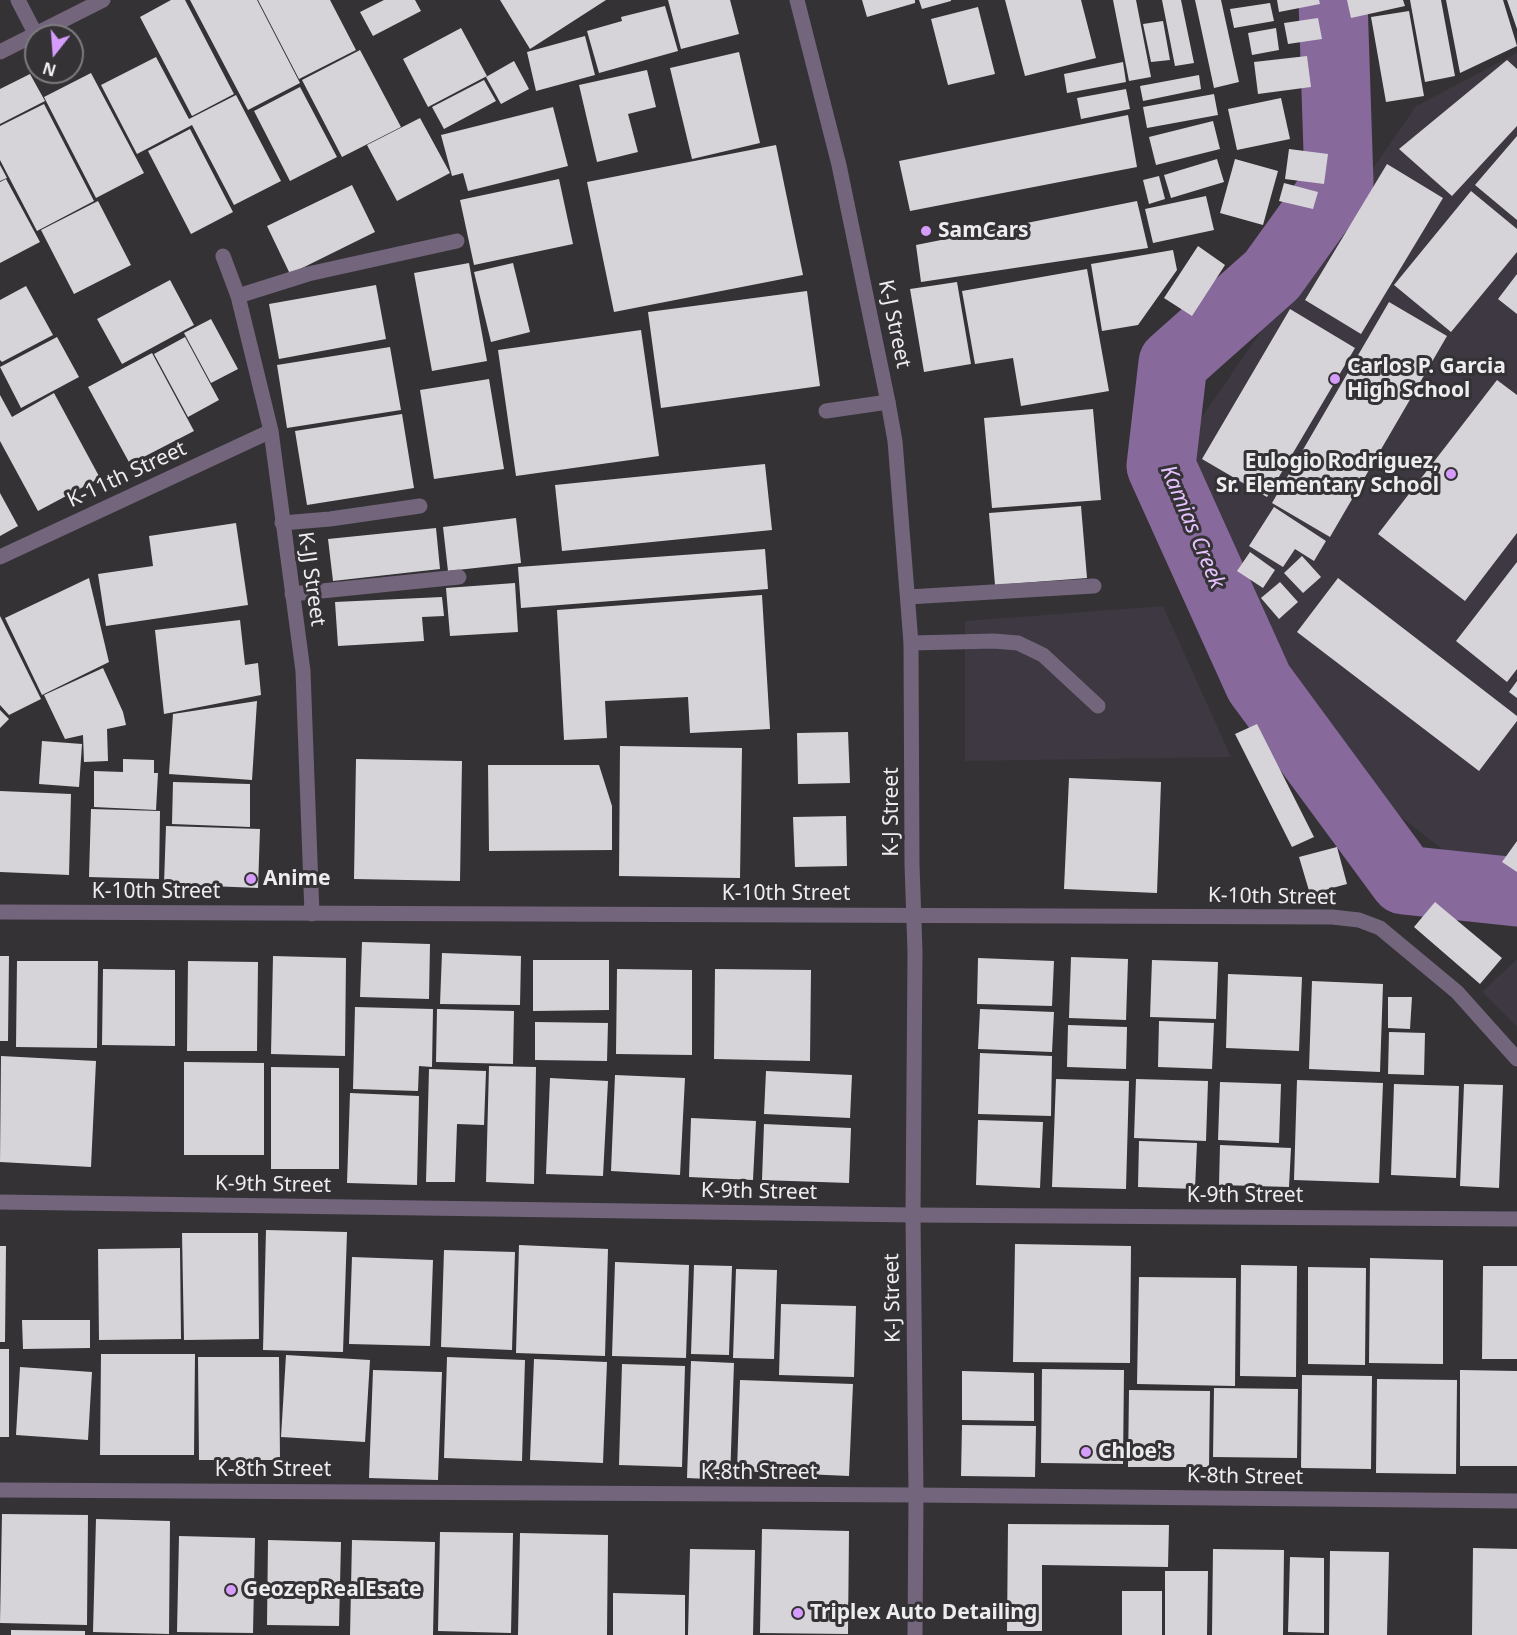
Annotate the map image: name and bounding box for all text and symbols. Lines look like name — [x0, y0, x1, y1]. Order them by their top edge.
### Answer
north arrow — [24, 24, 84, 84]
text: N — [40, 57, 59, 82]
place label: SamCars — [938, 218, 1029, 244]
marker: SamCars — [919, 224, 933, 238]
street label: K-J Street — [872, 278, 916, 370]
place label: Carlos P. Garcia High School — [1347, 354, 1506, 404]
marker: Carlos P. Garcia High School — [1328, 372, 1342, 386]
street label: K-11th Street — [63, 436, 191, 514]
place label: Eulogio Rodriguez, Sr. Elementary School — [1216, 449, 1439, 499]
water label: Kamias Creek — [1154, 461, 1230, 593]
marker: Eulogio Rodriguez, Sr. Elementary School — [1444, 467, 1458, 481]
street label: K-JJ Street — [292, 530, 330, 628]
street label: K-J Street — [879, 767, 905, 857]
place label: Anime — [263, 866, 330, 892]
marker: Anime — [244, 872, 258, 886]
street label: K-10th Street — [92, 879, 220, 905]
street label: K-10th Street — [722, 881, 850, 907]
street label: K-10th Street — [1208, 883, 1336, 911]
street label: K-9th Street — [215, 1171, 331, 1199]
street label: K-9th Street — [701, 1178, 817, 1206]
street label: K-9th Street — [1187, 1183, 1303, 1209]
street label: K-J Street — [880, 1253, 906, 1343]
place label: Chloe's — [1098, 1439, 1172, 1465]
marker: Chloe's — [1079, 1445, 1093, 1459]
street label: K-8th Street — [215, 1457, 331, 1483]
street label: K-8th Street — [701, 1460, 817, 1486]
street label: K-8th Street — [1187, 1463, 1303, 1491]
place label: GeozepRealEsate — [243, 1577, 421, 1603]
marker: GeozepRealEsate — [224, 1583, 238, 1597]
place label: Triplex Auto Detailing — [810, 1600, 1037, 1626]
marker: Triplex Auto Detailing — [791, 1606, 805, 1620]

